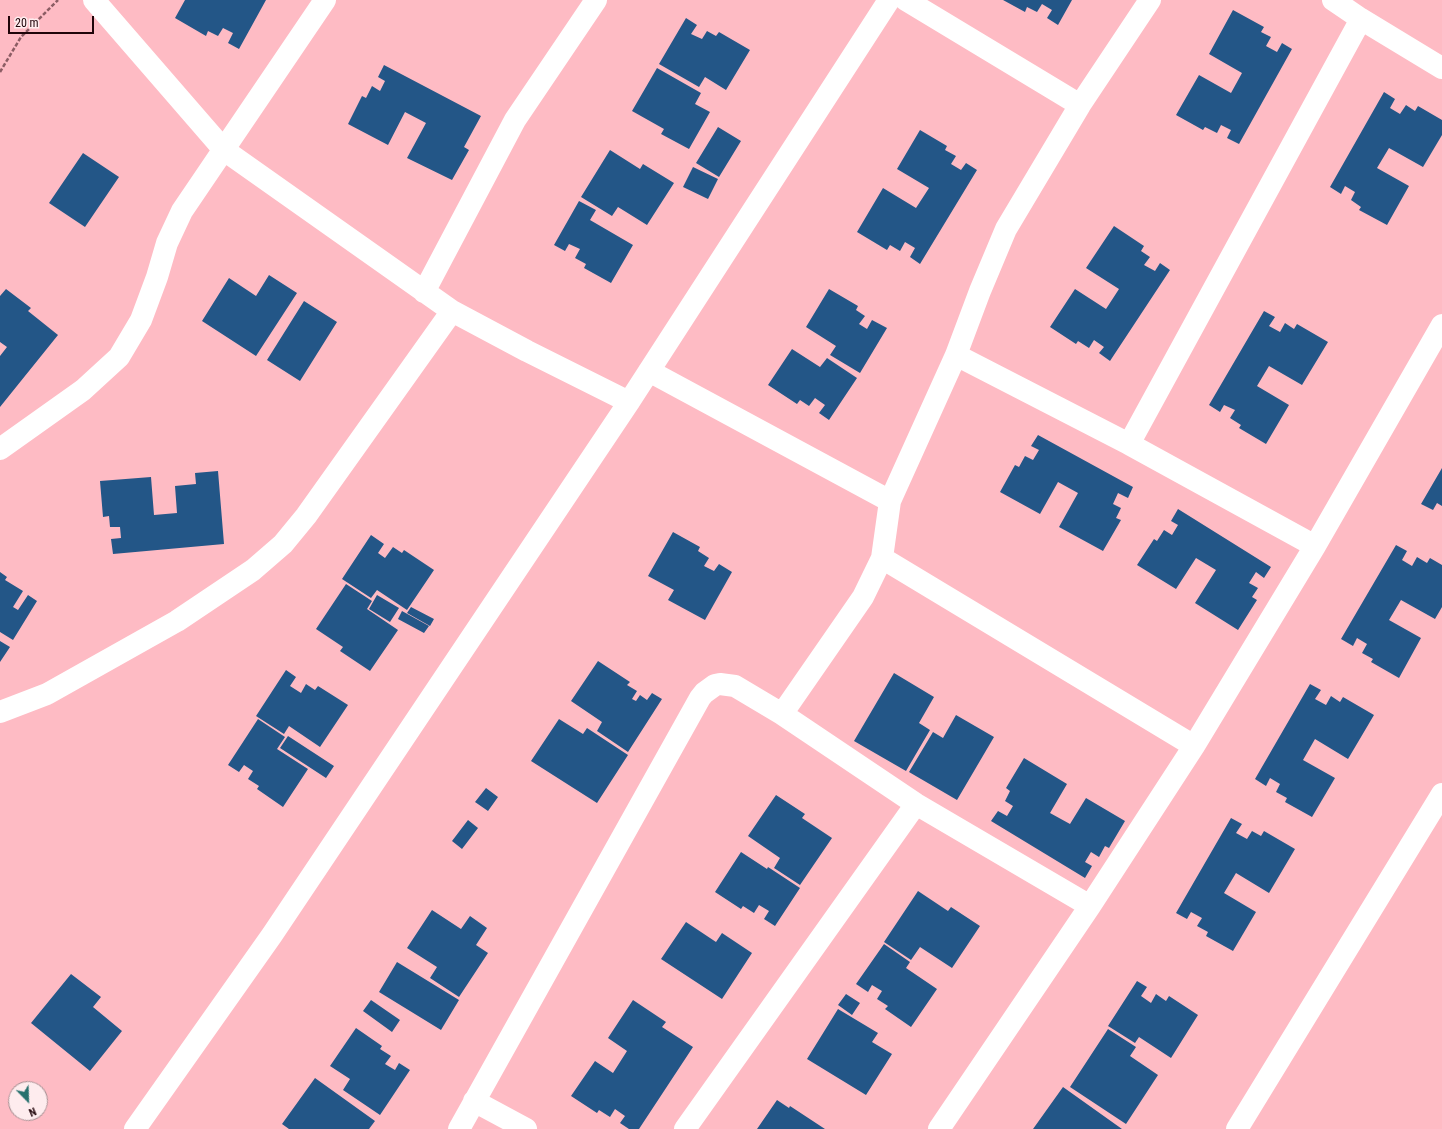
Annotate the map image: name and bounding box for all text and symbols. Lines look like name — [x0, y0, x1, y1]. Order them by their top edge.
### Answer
scale bar — [10, 8, 96, 34]
text: 20 m — [15, 16, 39, 30]
north arrow — [8, 1081, 48, 1121]
text: N — [27, 1104, 38, 1119]

